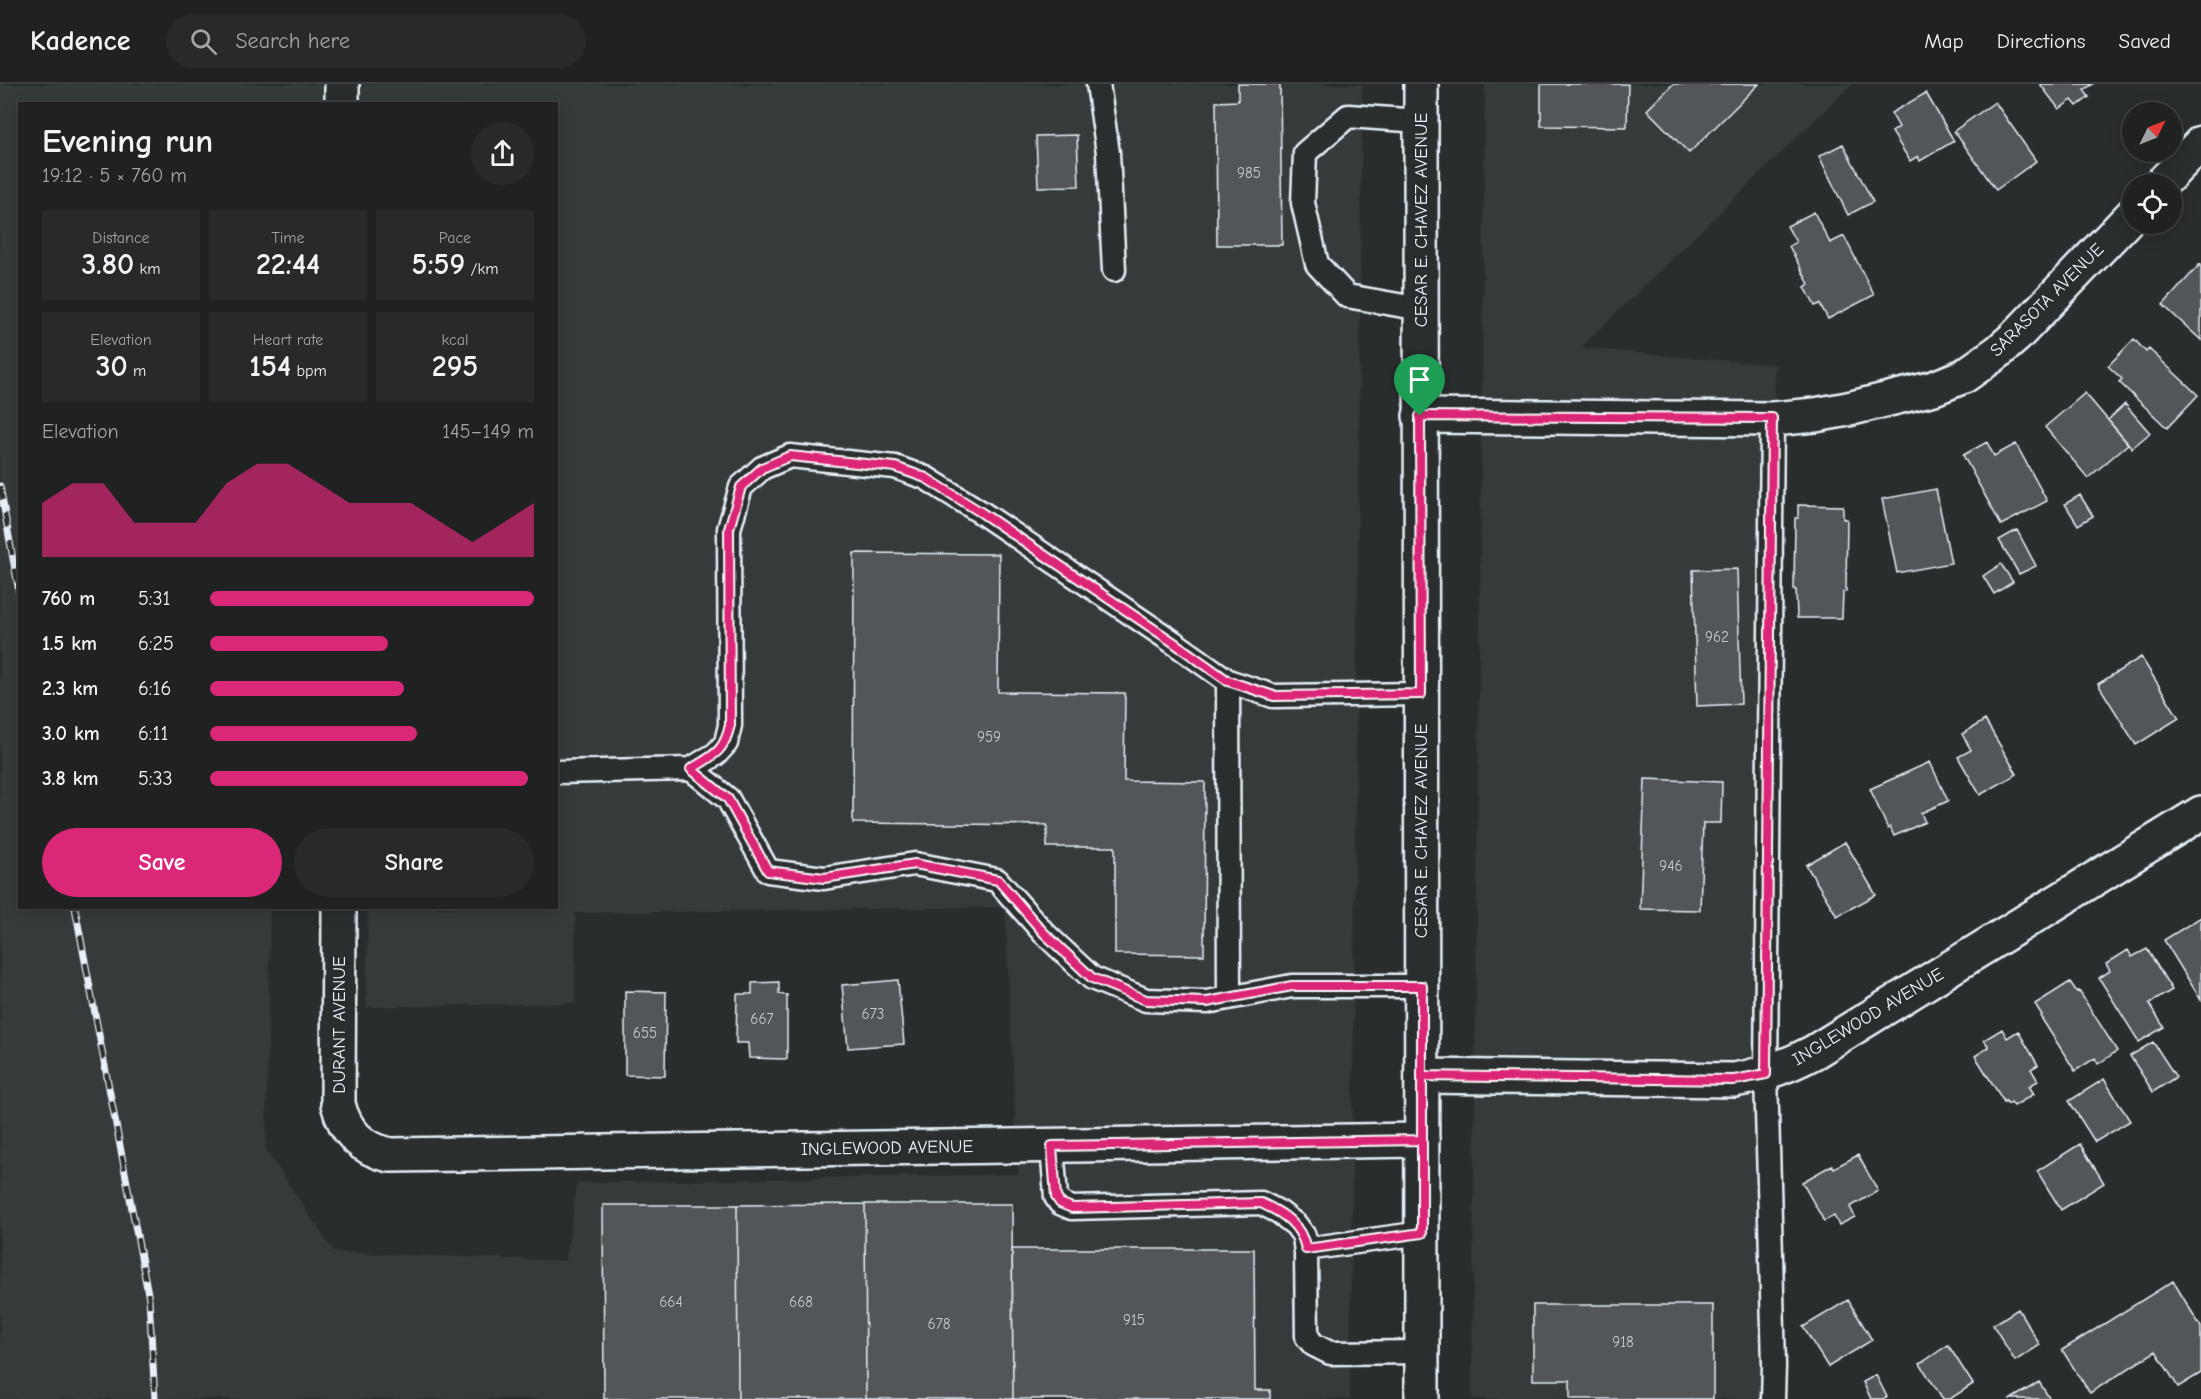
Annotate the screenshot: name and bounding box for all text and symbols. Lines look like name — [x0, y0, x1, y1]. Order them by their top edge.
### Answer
search box — [166, 14, 586, 68]
text: Kadence — [30, 25, 130, 57]
icon: search — [187, 25, 220, 58]
text: Search here — [235, 28, 350, 54]
text: Map — [1924, 29, 1964, 53]
text: Directions — [1997, 29, 2086, 53]
text: Saved — [2119, 29, 2171, 53]
north arrow — [2122, 102, 2182, 162]
map controls — [2122, 102, 2182, 234]
street label: CESAR E. CHAVEZ AVENUE — [1411, 113, 1432, 327]
text: Evening run — [42, 122, 213, 160]
button: share — [471, 122, 534, 185]
text: 19:12 · 5 × 760 m — [42, 164, 187, 187]
house number: 985 — [1237, 164, 1261, 182]
button: locate — [2122, 174, 2182, 234]
text: Distance — [92, 229, 150, 247]
text: Time — [271, 229, 305, 247]
text: Pace — [439, 229, 471, 247]
street label: SARASOTA AVENUE — [1986, 239, 2108, 361]
text: 3.80 — [81, 247, 134, 282]
text: 22:44 — [256, 247, 320, 282]
text: 5:59 — [411, 247, 465, 282]
text: km — [134, 260, 161, 278]
text: /km — [465, 260, 499, 278]
text: Elevation — [90, 331, 152, 349]
text: Heart rate — [253, 331, 323, 349]
text: kcal — [442, 331, 468, 349]
text: 30 — [96, 349, 128, 384]
text: 154 — [249, 349, 291, 384]
text: 295 — [432, 349, 478, 384]
pin — [1394, 354, 1445, 416]
text: m — [128, 362, 146, 380]
text: bpm — [291, 362, 327, 380]
icon: arrive — [1403, 363, 1436, 396]
text: Elevation — [42, 420, 119, 443]
text: 145–149 m — [442, 420, 534, 443]
text: 760 m — [42, 587, 95, 610]
text: 5:31 — [138, 587, 171, 610]
house number: 962 — [1705, 628, 1729, 646]
text: 1.5 km — [42, 632, 97, 655]
text: 6:25 — [138, 632, 174, 655]
text: 2.3 km — [42, 677, 98, 700]
text: 6:16 — [138, 677, 171, 700]
text: 3.0 km — [42, 722, 100, 745]
text: 6:11 — [138, 722, 168, 745]
street label: CESAR E. CHAVEZ AVENUE — [1411, 724, 1432, 938]
house number: 959 — [977, 728, 1001, 746]
text: 3.8 km — [42, 767, 99, 790]
text: 5:33 — [138, 767, 173, 790]
button: Save — [42, 828, 282, 897]
button: Share — [294, 828, 534, 897]
house number: 946 — [1659, 857, 1683, 875]
street label: DURANT AVENUE — [329, 956, 350, 1094]
street label: INGLEWOOD AVENUE — [1789, 964, 1947, 1070]
house number: 673 — [862, 1005, 884, 1023]
house number: 667 — [750, 1010, 774, 1028]
house number: 655 — [633, 1024, 657, 1042]
street label: INGLEWOOD AVENUE — [801, 1136, 973, 1160]
house number: 664 — [659, 1293, 683, 1311]
house number: 668 — [789, 1293, 813, 1311]
house number: 915 — [1123, 1311, 1145, 1329]
house number: 678 — [928, 1315, 950, 1333]
house number: 918 — [1612, 1333, 1634, 1351]

